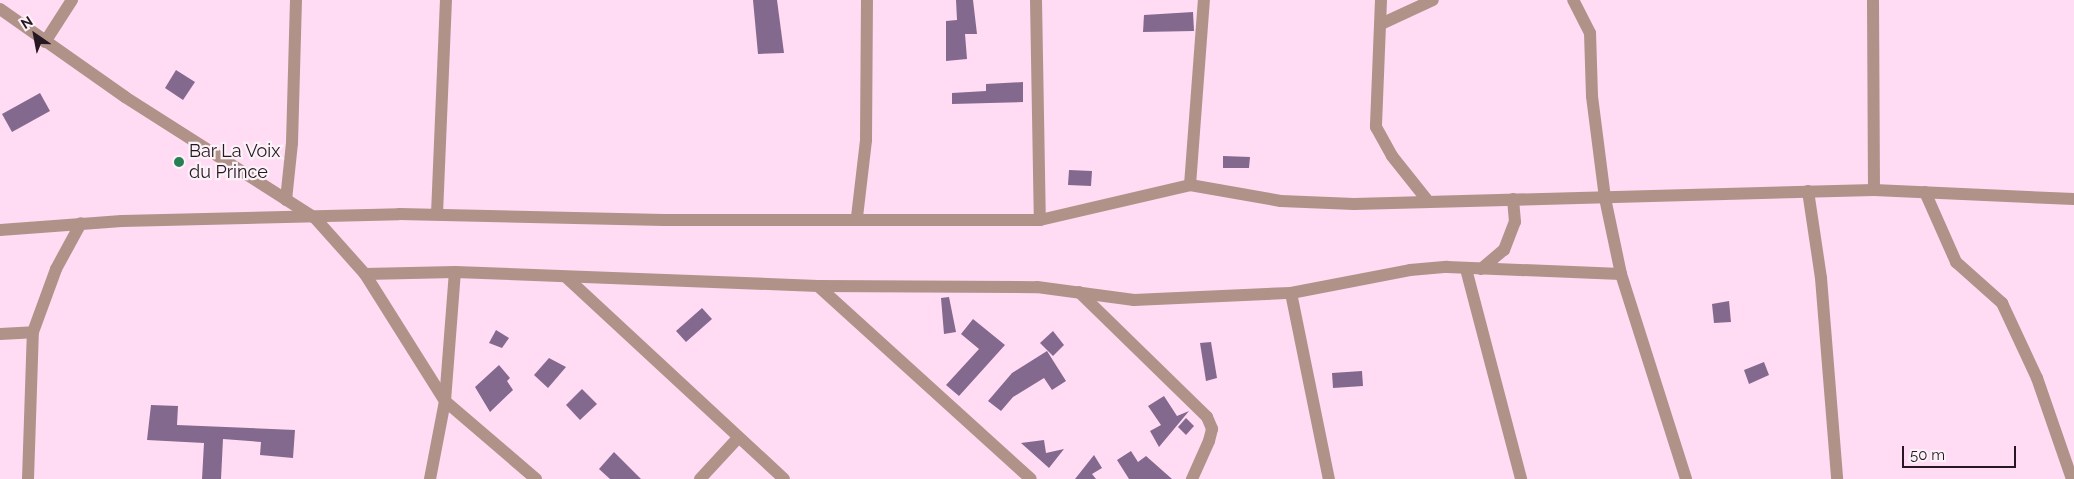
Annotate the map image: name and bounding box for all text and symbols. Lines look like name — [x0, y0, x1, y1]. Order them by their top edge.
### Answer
north arrow — [10, 10, 60, 60]
text: N — [18, 13, 36, 32]
place label: Bar La Voix du Prince — [189, 141, 281, 183]
marker: Bar La Voix du Prince — [173, 156, 185, 168]
scale bar — [1904, 436, 2018, 468]
text: 50 m — [1910, 446, 1945, 464]

